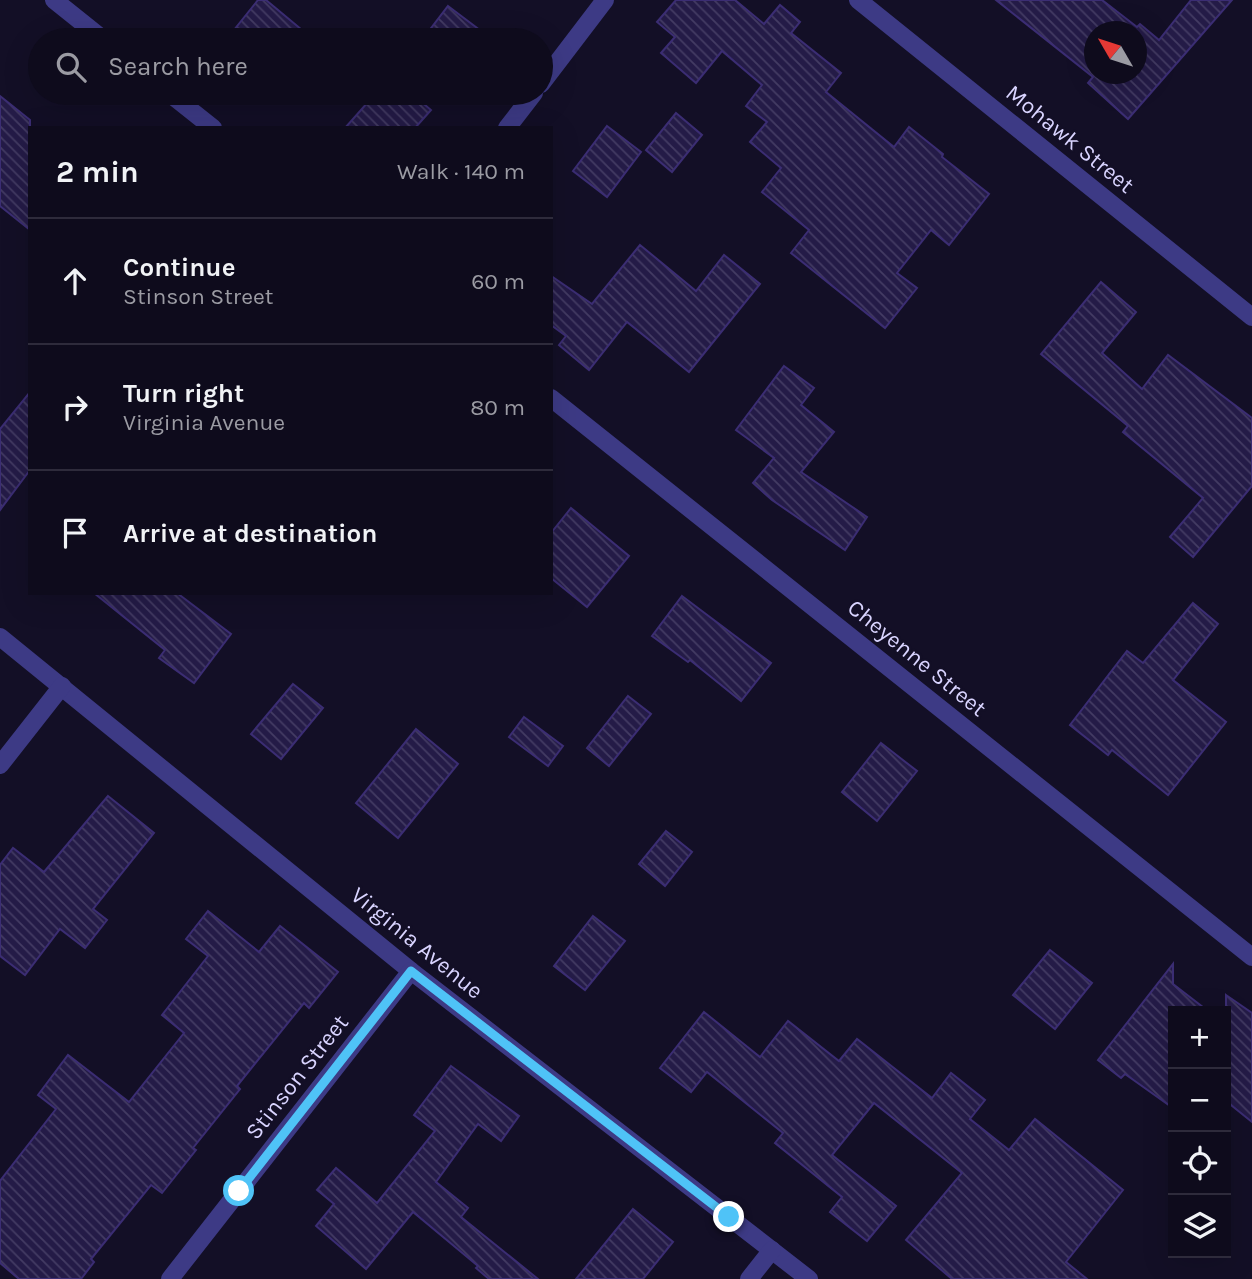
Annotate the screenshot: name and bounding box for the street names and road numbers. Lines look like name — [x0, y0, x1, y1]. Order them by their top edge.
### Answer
street label: Mohawk Street — [1001, 79, 1140, 199]
street label: Cheyenne Street — [842, 594, 992, 722]
street label: Virginia Avenue — [346, 881, 488, 1005]
street label: Stinson Street — [240, 1009, 354, 1145]

